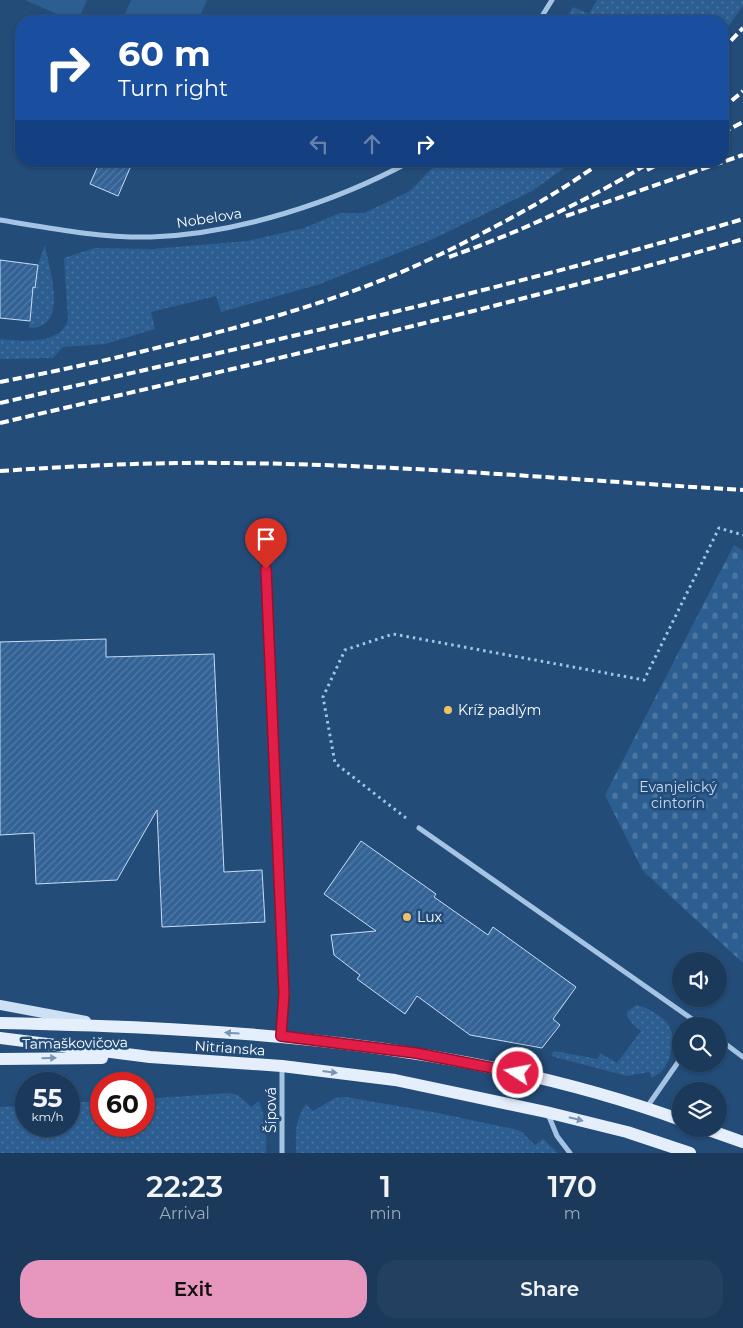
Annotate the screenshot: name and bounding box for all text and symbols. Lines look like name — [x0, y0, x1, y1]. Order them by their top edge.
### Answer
text: 60 m — [118, 32, 211, 75]
icon: right — [35, 35, 100, 100]
text: Turn right — [118, 75, 228, 102]
icon: left — [305, 130, 333, 158]
icon: ahead — [358, 130, 386, 158]
icon: right — [411, 130, 439, 158]
street label: Nobelova — [175, 204, 243, 232]
pin — [245, 518, 287, 569]
icon: arrive — [252, 525, 280, 553]
place label: Kríž padlým — [458, 701, 541, 719]
marker: Kríž padlým — [442, 704, 454, 716]
park label: Evanjelický cintorín — [639, 778, 717, 812]
place label: Lux — [417, 908, 443, 926]
marker: Lux — [401, 911, 413, 923]
map controls — [672, 952, 727, 1137]
button: sound — [672, 952, 727, 1007]
button: search — [672, 1017, 727, 1072]
one-way arrow — [224, 1029, 240, 1037]
street label: Tamaškovičova — [22, 1033, 128, 1053]
street label: Nitrianska — [194, 1037, 266, 1059]
position arrow — [491, 1046, 543, 1098]
one-way arrow — [41, 1054, 57, 1062]
one-way arrow — [323, 1068, 339, 1076]
speed limit sign: 60 — [90, 1072, 155, 1137]
button: layers — [672, 1082, 727, 1137]
text: 55 — [33, 1083, 62, 1113]
street label: Šípová — [262, 1087, 280, 1133]
text: km/h — [31, 1109, 64, 1124]
one-way arrow — [568, 1115, 583, 1123]
text: 22:23 — [146, 1168, 223, 1205]
text: 1 — [380, 1168, 391, 1205]
text: 170 — [548, 1168, 597, 1205]
text: Arrival — [159, 1204, 210, 1223]
text: min — [369, 1204, 402, 1223]
text: m — [564, 1204, 581, 1223]
button: Exit — [20, 1260, 367, 1318]
button: Share — [377, 1260, 723, 1318]

